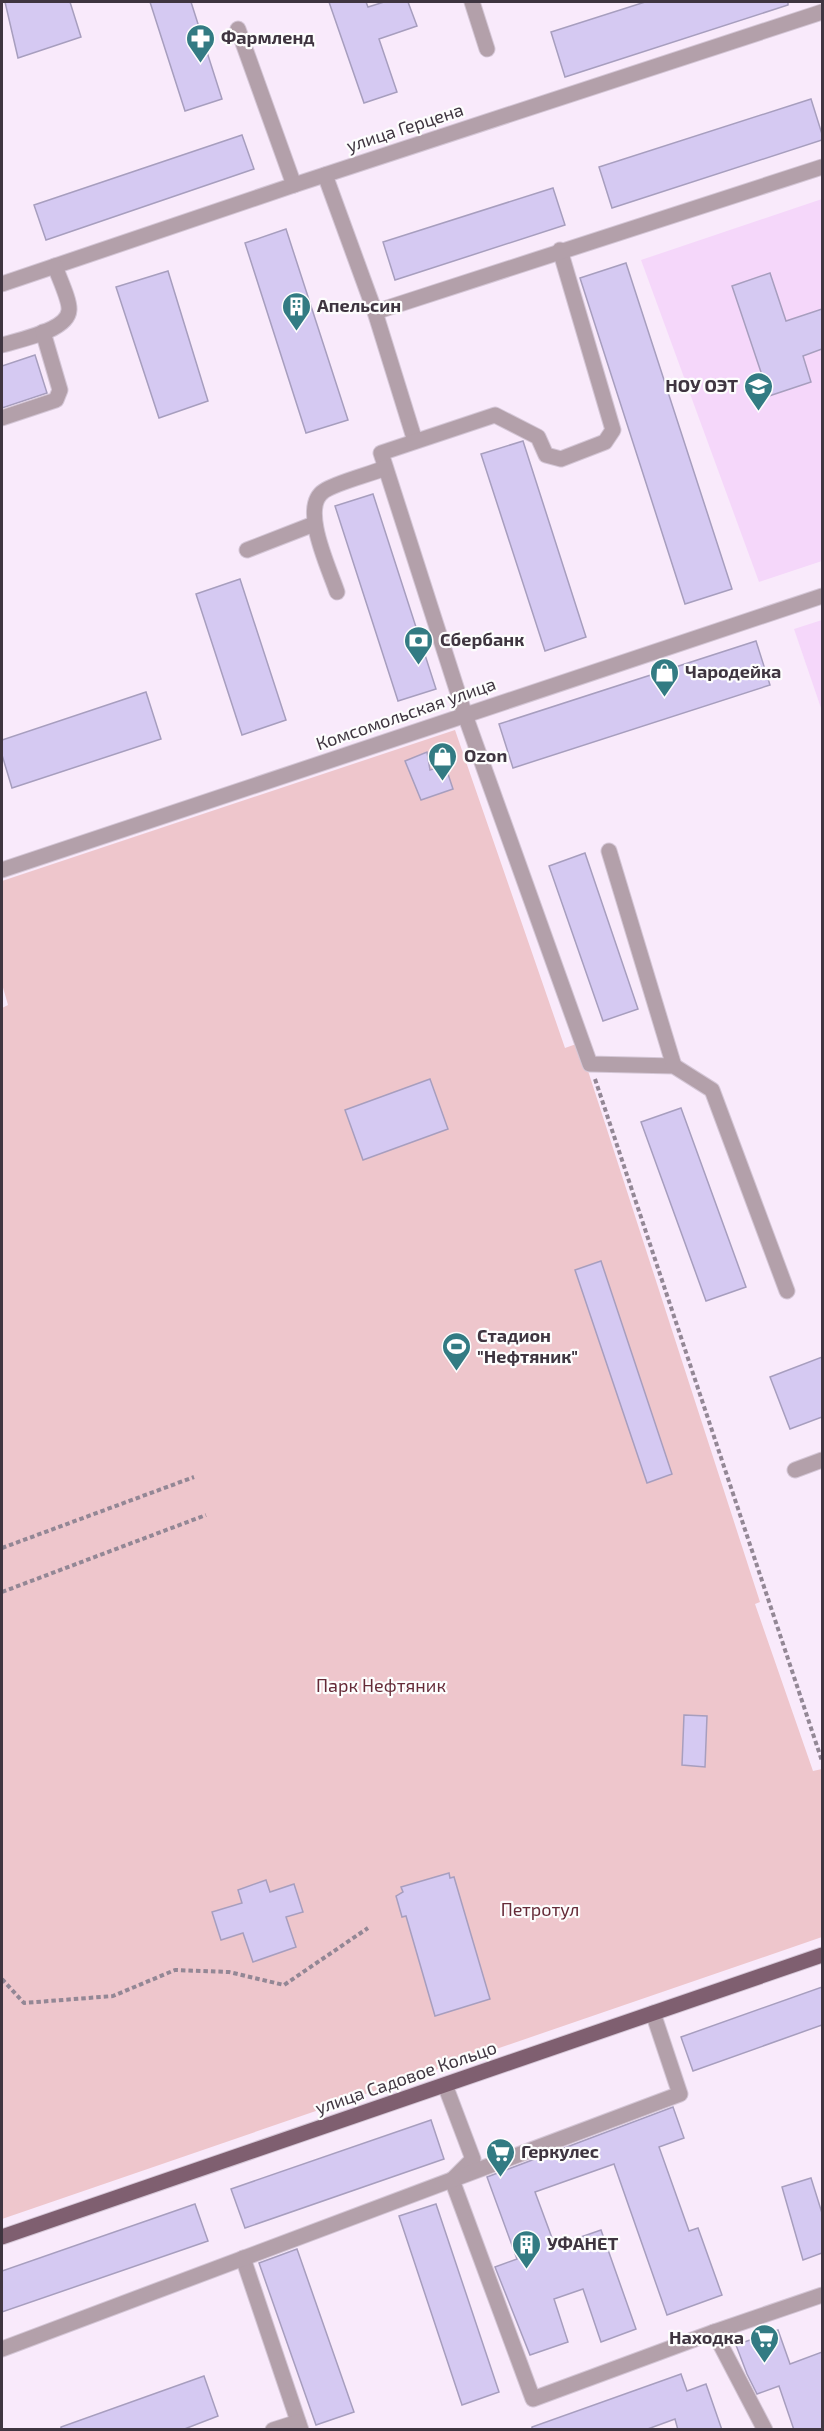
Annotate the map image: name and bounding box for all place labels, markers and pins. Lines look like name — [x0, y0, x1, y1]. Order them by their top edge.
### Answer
pharmacy icon: Фармленд — [184, 22, 216, 64]
place label: Фармленд — [221, 26, 315, 48]
building icon: Апельсин — [280, 290, 312, 332]
place label: Апельсин — [317, 294, 401, 316]
school or university icon: НОУ ОЭТ — [743, 370, 775, 412]
place label: НОУ ОЭТ — [665, 374, 738, 396]
bank icon: Сбербанк — [403, 624, 435, 666]
place label: Сбербанк — [440, 628, 524, 650]
shop icon: Чародейка — [648, 656, 680, 698]
place label: Чародейка — [685, 660, 781, 682]
shop icon: Ozon — [427, 740, 459, 782]
place label: Ozon — [464, 744, 507, 766]
place label: Стадион "Нефтяник" — [477, 1324, 578, 1367]
sports icon: Стадион "Нефтяник" — [440, 1330, 472, 1372]
supermarket icon: Геркулес — [484, 2136, 516, 2178]
place label: Геркулес — [521, 2140, 599, 2162]
building icon: УФАНЕТ — [510, 2228, 542, 2270]
place label: УФАНЕТ — [547, 2232, 618, 2254]
supermarket icon: Находка — [749, 2322, 781, 2364]
place label: Находка — [669, 2326, 744, 2348]

